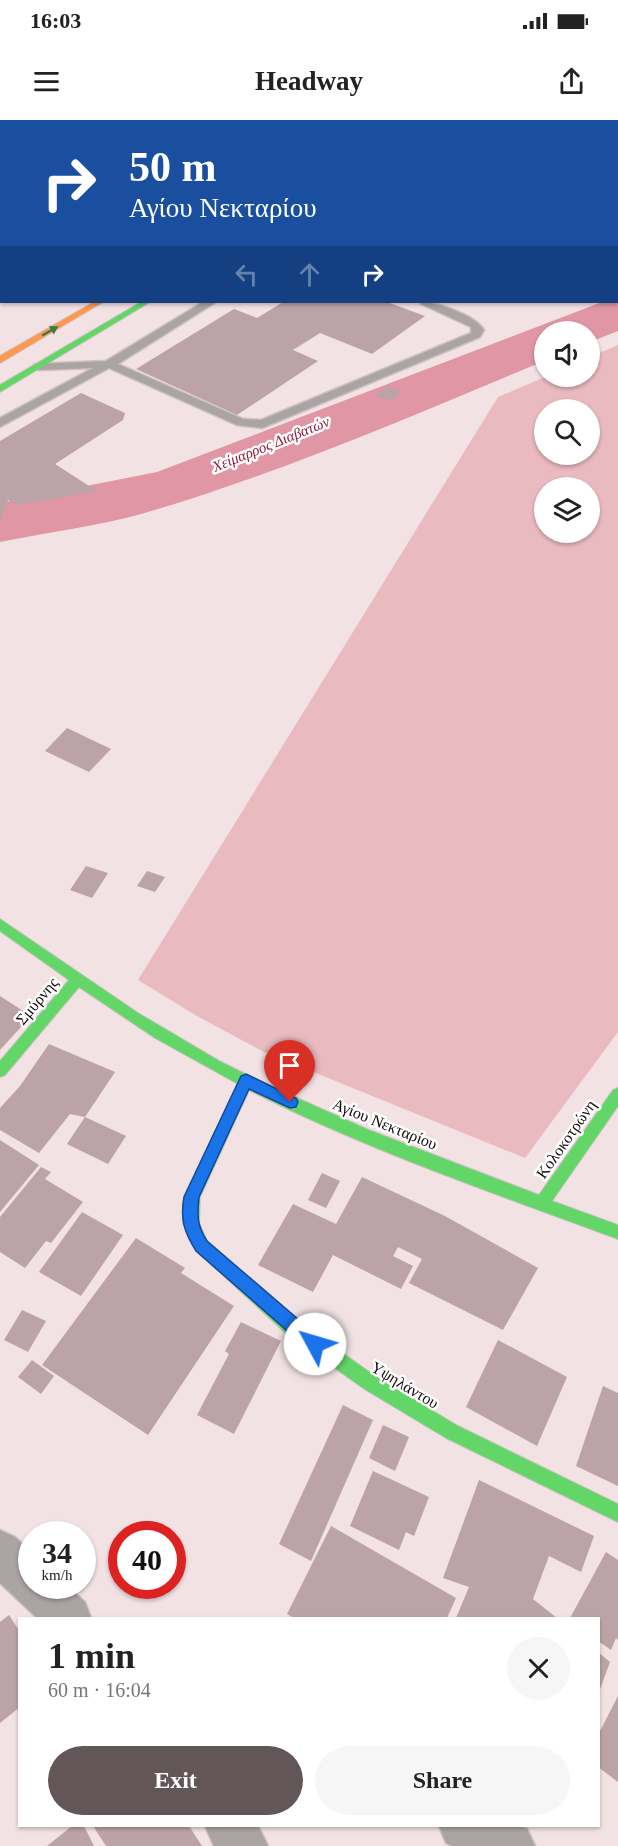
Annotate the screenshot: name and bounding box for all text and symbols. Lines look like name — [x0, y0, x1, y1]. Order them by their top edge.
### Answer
text: 16:03 — [30, 8, 81, 33]
icon: menu — [30, 65, 63, 98]
icon: share — [555, 65, 588, 98]
text: Headway — [255, 66, 363, 96]
icon: right — [30, 144, 108, 222]
text: 50 m — [129, 144, 217, 190]
text: Αγίου Νεκταρίου — [129, 193, 317, 223]
icon: left — [230, 258, 263, 291]
icon: ahead — [293, 258, 326, 291]
icon: right — [356, 258, 389, 291]
map controls — [534, 321, 600, 543]
button: sound — [534, 321, 600, 387]
one-way arrow — [42, 326, 59, 336]
button: search — [534, 399, 600, 465]
water label: Χείμαρρος Διαβατών — [209, 413, 332, 475]
button: layers — [534, 477, 600, 543]
street label: Σμύρνης — [13, 974, 63, 1028]
pin — [264, 1040, 315, 1102]
icon: arrive — [273, 1049, 306, 1082]
street label: Αγίου Νεκταρίου — [330, 1095, 440, 1154]
street label: Κολοκοτρώνη — [533, 1097, 600, 1182]
position arrow — [283, 1312, 347, 1376]
street label: Υψηλάντου — [368, 1358, 442, 1413]
speed limit sign: 40 — [108, 1521, 186, 1599]
text: 34 — [42, 1536, 72, 1569]
text: km/h — [42, 1567, 72, 1583]
text: 1 min — [48, 1636, 135, 1676]
button: close — [507, 1637, 570, 1700]
text: 60 m · 16:04 — [48, 1679, 151, 1701]
button: Exit — [48, 1746, 303, 1815]
button: Share — [315, 1746, 570, 1815]

